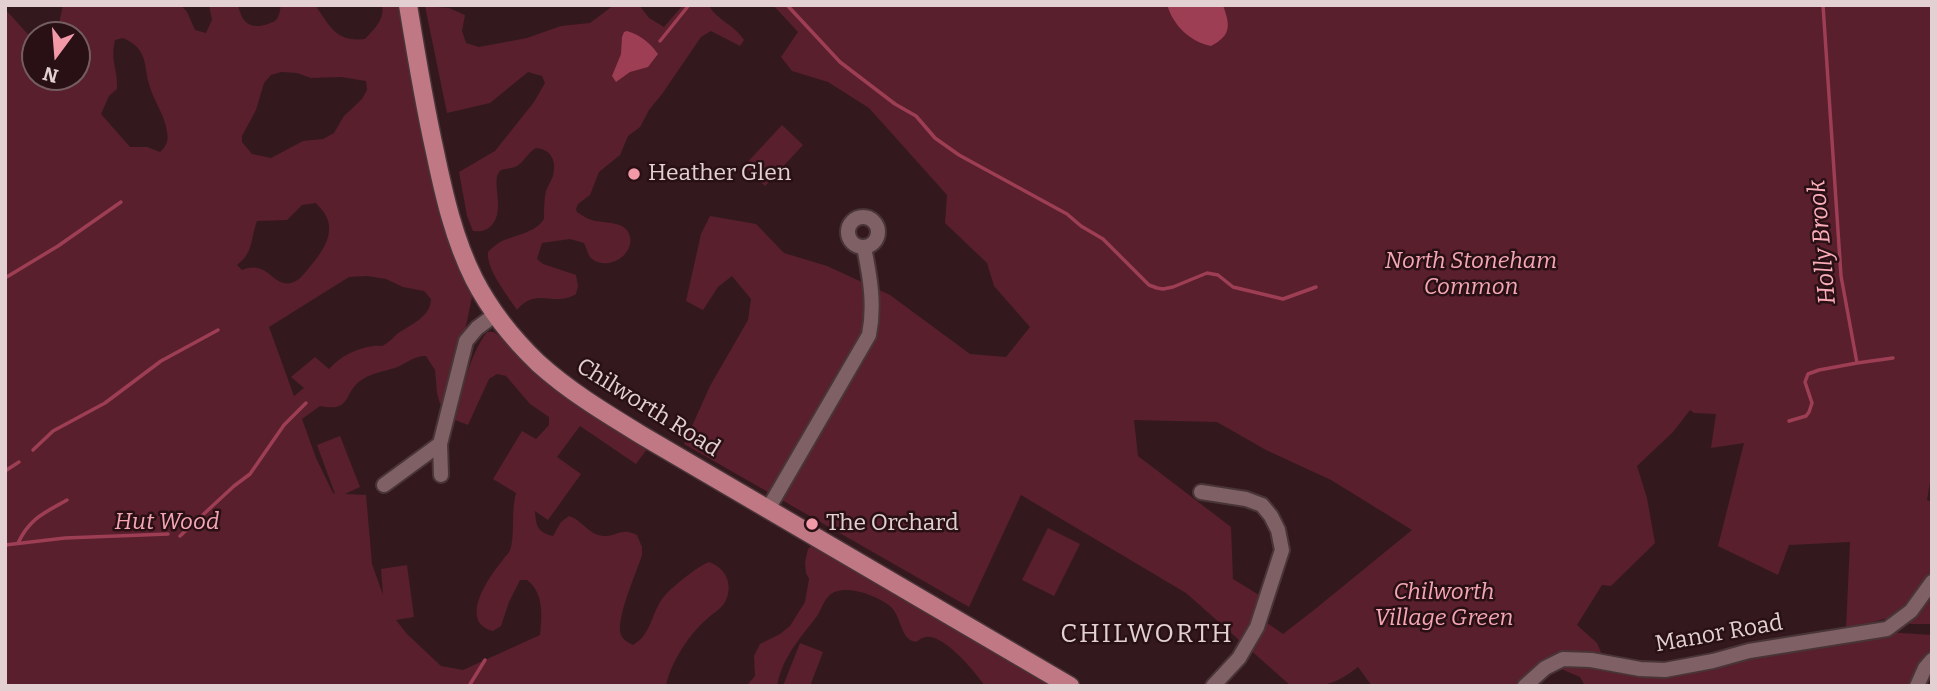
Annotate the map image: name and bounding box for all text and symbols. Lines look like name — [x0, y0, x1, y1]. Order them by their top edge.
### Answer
north arrow — [21, 21, 91, 91]
text: N — [40, 62, 61, 88]
place label: Heather Glen — [648, 160, 791, 188]
marker: Heather Glen — [626, 166, 642, 182]
water label: Holly Brook — [1803, 178, 1843, 306]
park label: North Stoneham Common — [1385, 248, 1557, 302]
street label: Chilworth Road — [571, 353, 725, 463]
park label: Hut Wood — [114, 509, 220, 537]
place label: The Orchard — [826, 510, 959, 538]
marker: The Orchard — [804, 516, 820, 532]
park label: Chilworth Village Green — [1375, 579, 1513, 633]
street label: Manor Road — [1653, 609, 1785, 659]
district label: CHILWORTH — [1061, 619, 1233, 651]

